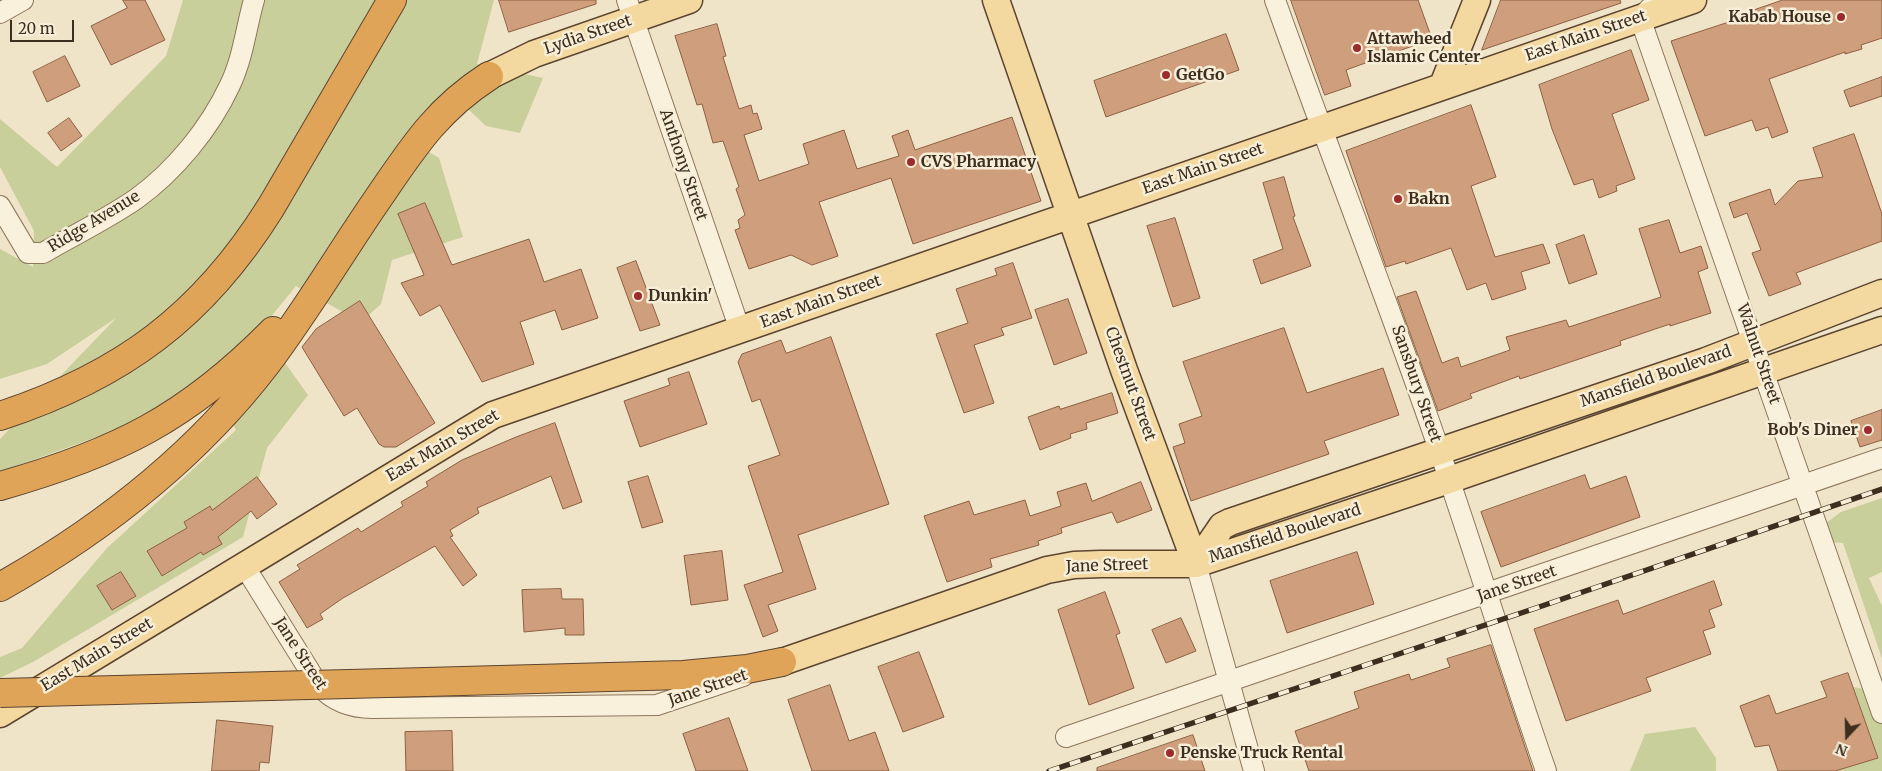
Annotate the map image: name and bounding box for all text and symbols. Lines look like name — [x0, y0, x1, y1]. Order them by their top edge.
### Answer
street label: East Main Street — [1523, 6, 1649, 66]
place label: Kabab House — [1728, 7, 1831, 27]
scale bar — [12, 10, 76, 42]
street label: Lydia Street — [542, 11, 634, 59]
marker: Kabab House — [1835, 11, 1847, 23]
text: 20 m — [18, 19, 55, 38]
place label: Attawheed Islamic Center — [1367, 29, 1480, 67]
marker: Attawheed Islamic Center — [1351, 42, 1363, 54]
place label: GetGo — [1176, 65, 1225, 85]
marker: GetGo — [1160, 69, 1172, 81]
street label: Anthony Street — [655, 107, 711, 223]
street label: East Main Street — [1140, 139, 1266, 199]
place label: CVS Pharmacy — [921, 152, 1036, 172]
marker: CVS Pharmacy — [905, 156, 917, 168]
street label: Ridge Avenue — [45, 187, 143, 257]
place label: Bakn — [1408, 189, 1450, 209]
marker: Bakn — [1392, 193, 1404, 205]
street label: East Main Street — [758, 271, 884, 333]
place label: Dunkin' — [648, 286, 712, 306]
marker: Dunkin' — [632, 290, 644, 302]
street label: Walnut Street — [1732, 301, 1784, 407]
street label: Sansbury Street — [1387, 323, 1445, 445]
street label: Chestnut Street — [1101, 325, 1159, 443]
street label: Mansfield Boulevard — [1578, 342, 1734, 412]
street label: East Main Street — [383, 406, 503, 486]
place label: Bob's Diner — [1767, 420, 1858, 440]
marker: Bob's Diner — [1862, 424, 1874, 436]
street label: Mansfield Boulevard — [1207, 500, 1363, 568]
street label: Jane Street — [1065, 555, 1149, 577]
street label: Jane Street — [1475, 561, 1559, 607]
street label: East Main Street — [38, 614, 156, 696]
street label: Jane Street — [269, 614, 331, 694]
street label: Jane Street — [666, 665, 750, 711]
north arrow — [1822, 711, 1872, 761]
text: N — [1833, 740, 1850, 760]
place label: Penske Truck Rental — [1180, 743, 1343, 763]
marker: Penske Truck Rental — [1164, 747, 1176, 759]

